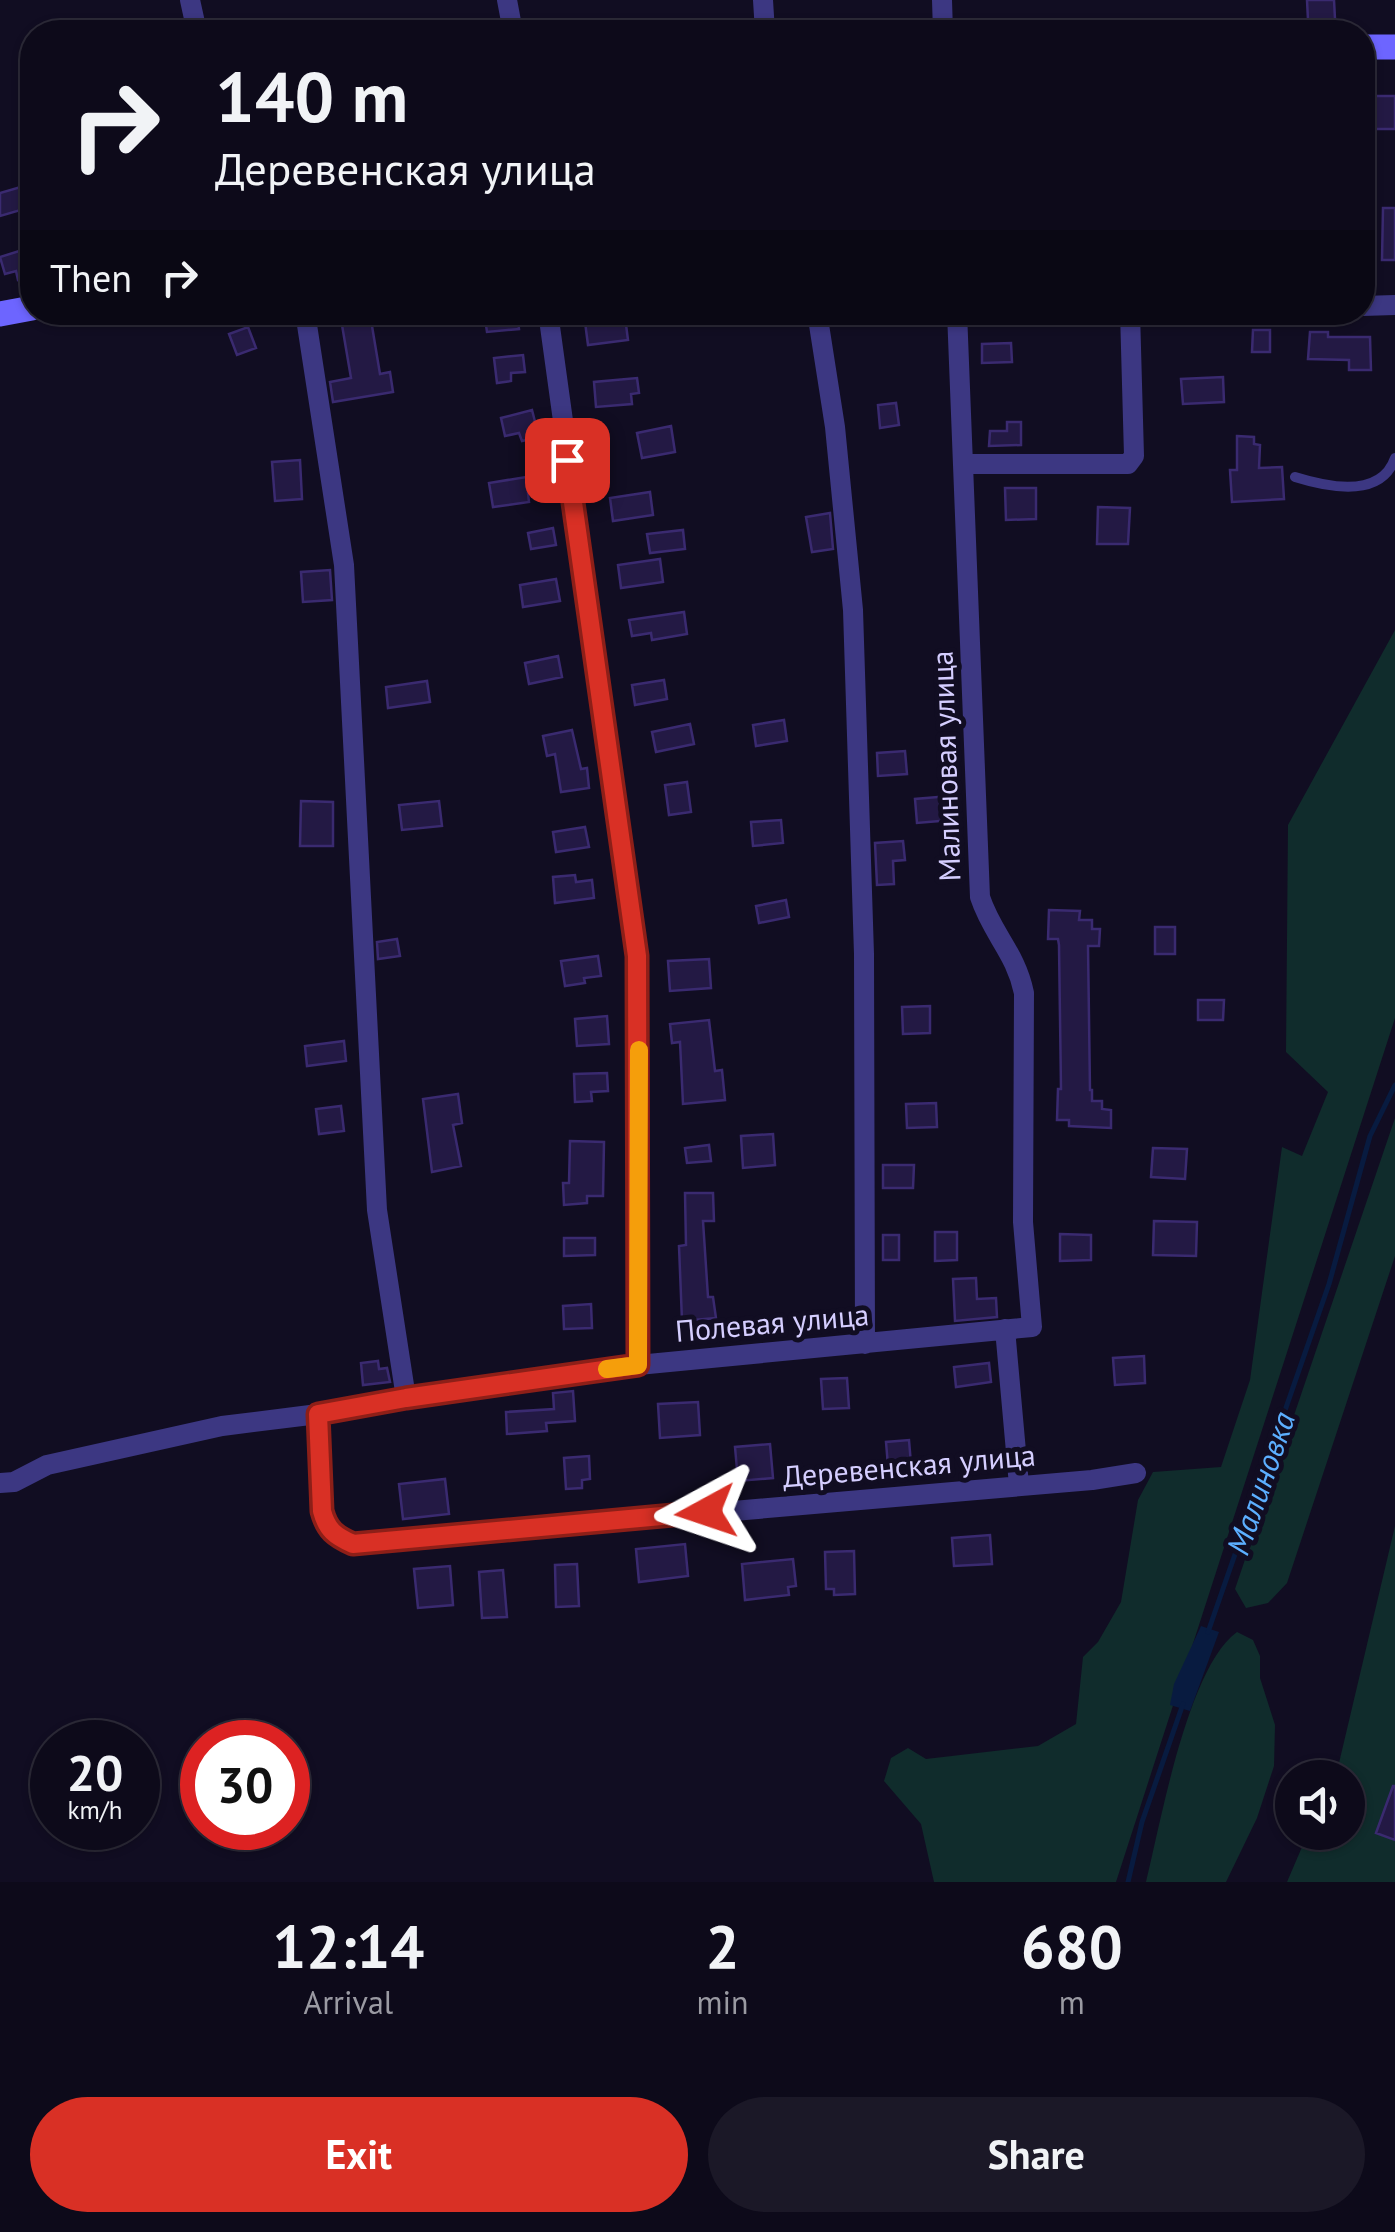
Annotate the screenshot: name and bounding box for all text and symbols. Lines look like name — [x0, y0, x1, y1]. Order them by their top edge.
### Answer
text: 140 m — [215, 51, 408, 141]
icon: right — [50, 60, 180, 190]
text: Деревенская улица — [215, 139, 596, 197]
icon: right — [152, 250, 207, 305]
text: Then — [50, 253, 132, 302]
pin — [525, 418, 610, 503]
icon: arrive — [540, 433, 595, 488]
street label: Малиновая улица — [921, 650, 969, 882]
street label: Полевая улица — [673, 1294, 871, 1350]
water label: Малиновка — [1216, 1406, 1304, 1560]
street label: Деревенская улица — [781, 1435, 1037, 1495]
position arrow — [654, 1460, 758, 1564]
speed limit sign: 30 — [180, 1720, 310, 1850]
text: 20 — [67, 1740, 123, 1805]
map controls — [1275, 1760, 1365, 1850]
button: sound — [1275, 1760, 1365, 1850]
text: km/h — [68, 1794, 122, 1826]
text: 12:14 — [272, 1907, 424, 1985]
text: 2 — [706, 1907, 740, 1985]
text: 680 — [1021, 1907, 1123, 1985]
text: Arrival — [303, 1981, 393, 2023]
text: min — [697, 1981, 749, 2023]
text: m — [1059, 1981, 1085, 2023]
button: Exit — [30, 2097, 688, 2212]
button: Share — [708, 2097, 1365, 2212]

